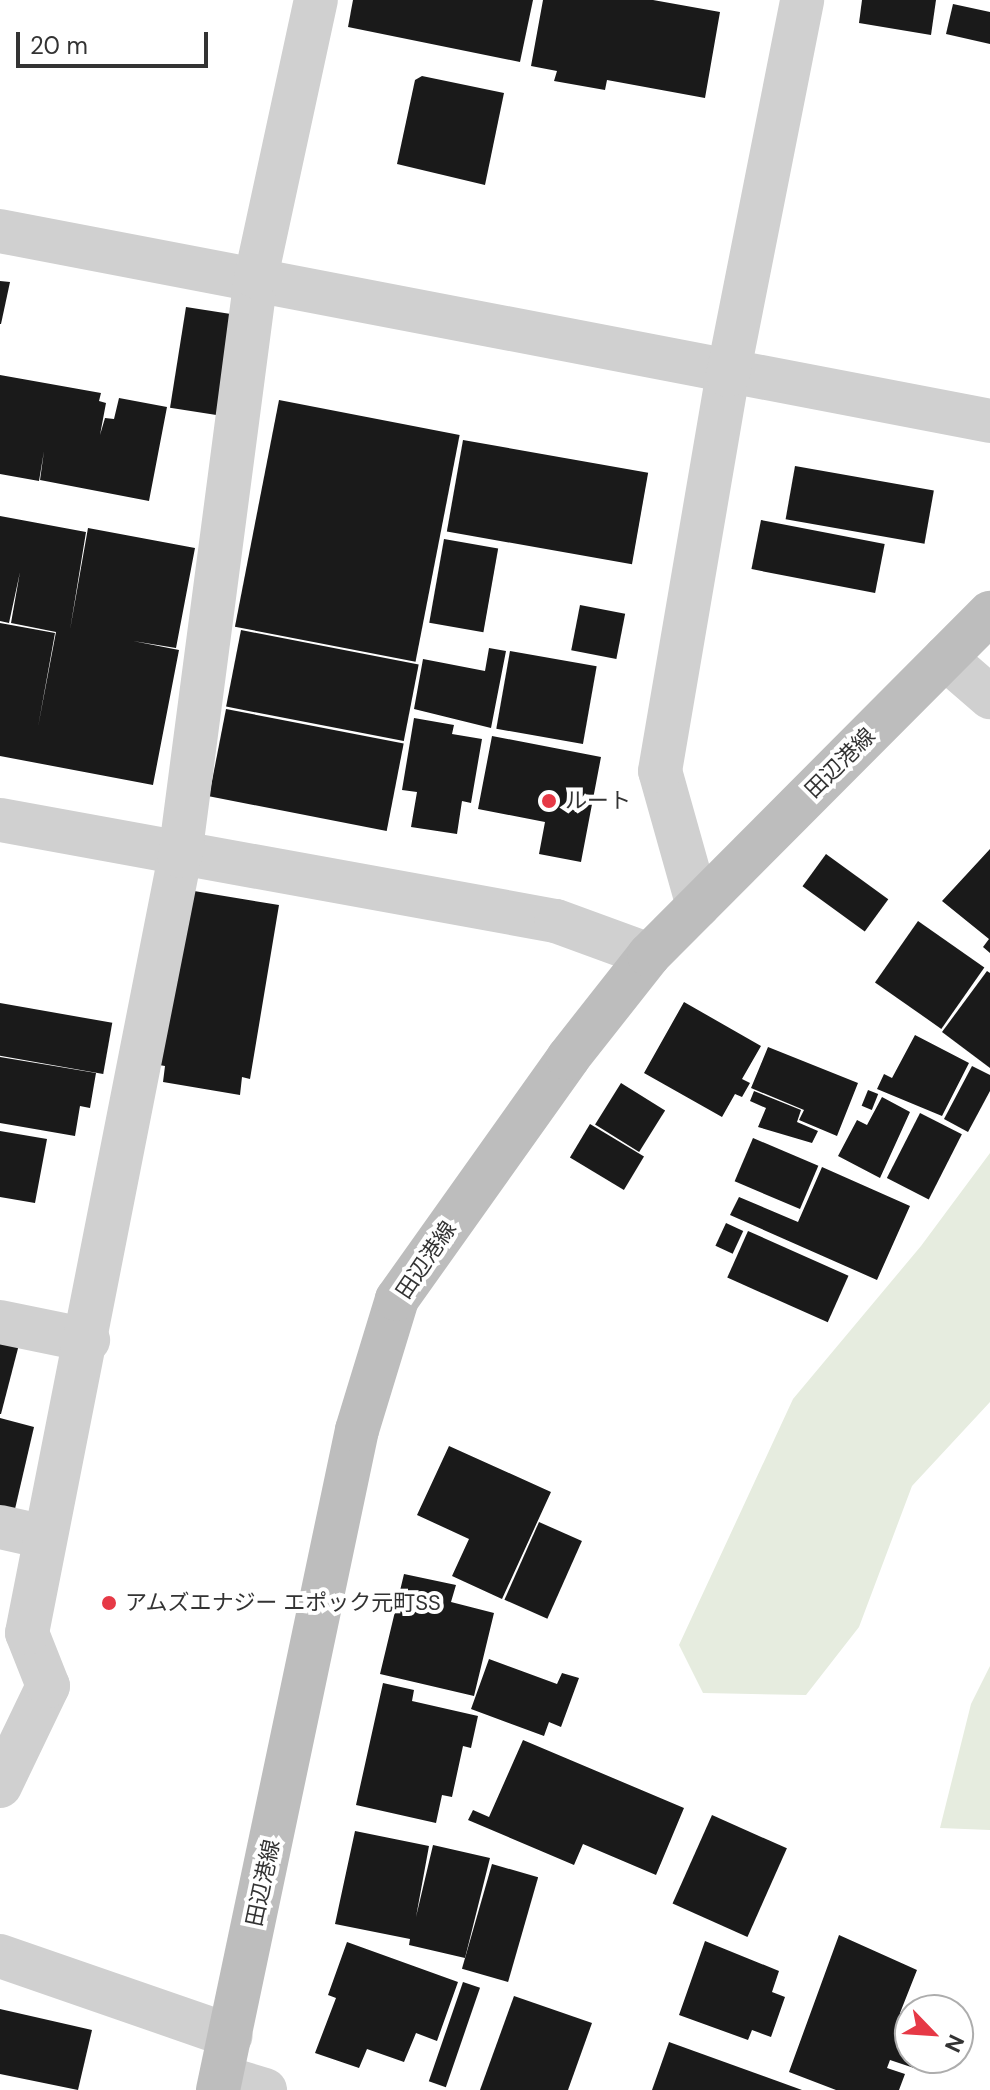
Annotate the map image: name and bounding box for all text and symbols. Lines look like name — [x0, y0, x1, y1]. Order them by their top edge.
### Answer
scale bar — [20, 16, 212, 66]
text: 20 m — [30, 30, 88, 61]
street label: 田辺港線 — [800, 723, 880, 803]
place label: ルート — [565, 788, 631, 814]
marker: ルート — [540, 792, 558, 810]
street label: 田辺港線 — [390, 1216, 462, 1304]
place label: アムズエナジー エポック元町SS — [125, 1590, 442, 1616]
marker: アムズエナジー エポック元町SS — [100, 1594, 118, 1612]
street label: 田辺港線 — [241, 1837, 285, 1929]
north arrow — [894, 1994, 974, 2074]
text: N — [938, 2030, 971, 2057]

